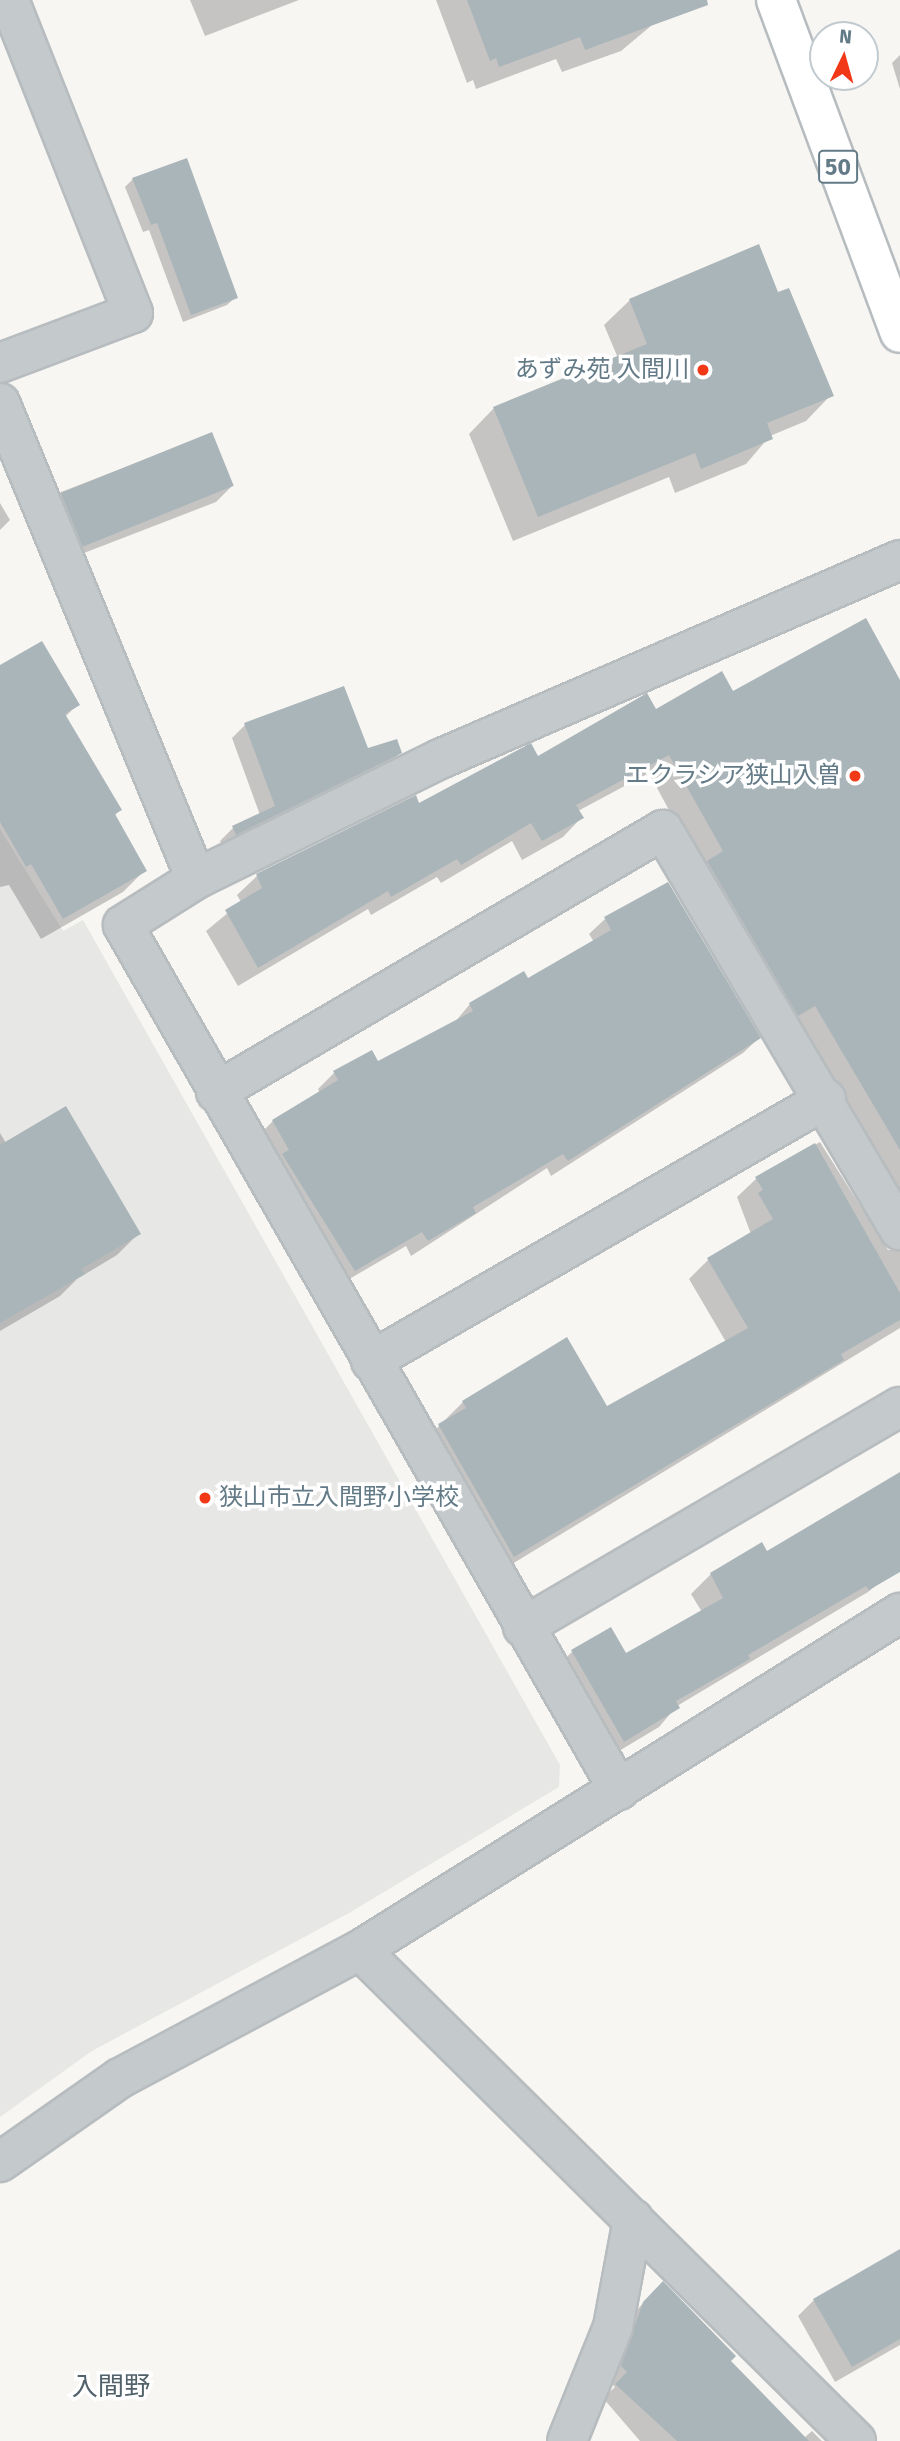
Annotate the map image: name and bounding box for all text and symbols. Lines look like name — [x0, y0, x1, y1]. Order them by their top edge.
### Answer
north arrow — [809, 21, 879, 91]
text: N — [838, 25, 853, 49]
road number: 50 — [817, 148, 859, 186]
place label: あずみ苑 入間川 — [515, 356, 689, 384]
marker: あずみ苑 入間川 — [695, 362, 711, 378]
place label: エクラシア狭山入曽 — [625, 762, 841, 790]
marker: エクラシア狭山入曽 — [847, 768, 863, 784]
place label: 狭山市立入間野小学校 — [219, 1484, 459, 1512]
marker: 狭山市立入間野小学校 — [197, 1490, 213, 1506]
district label: 入間野 — [72, 2371, 150, 2403]

